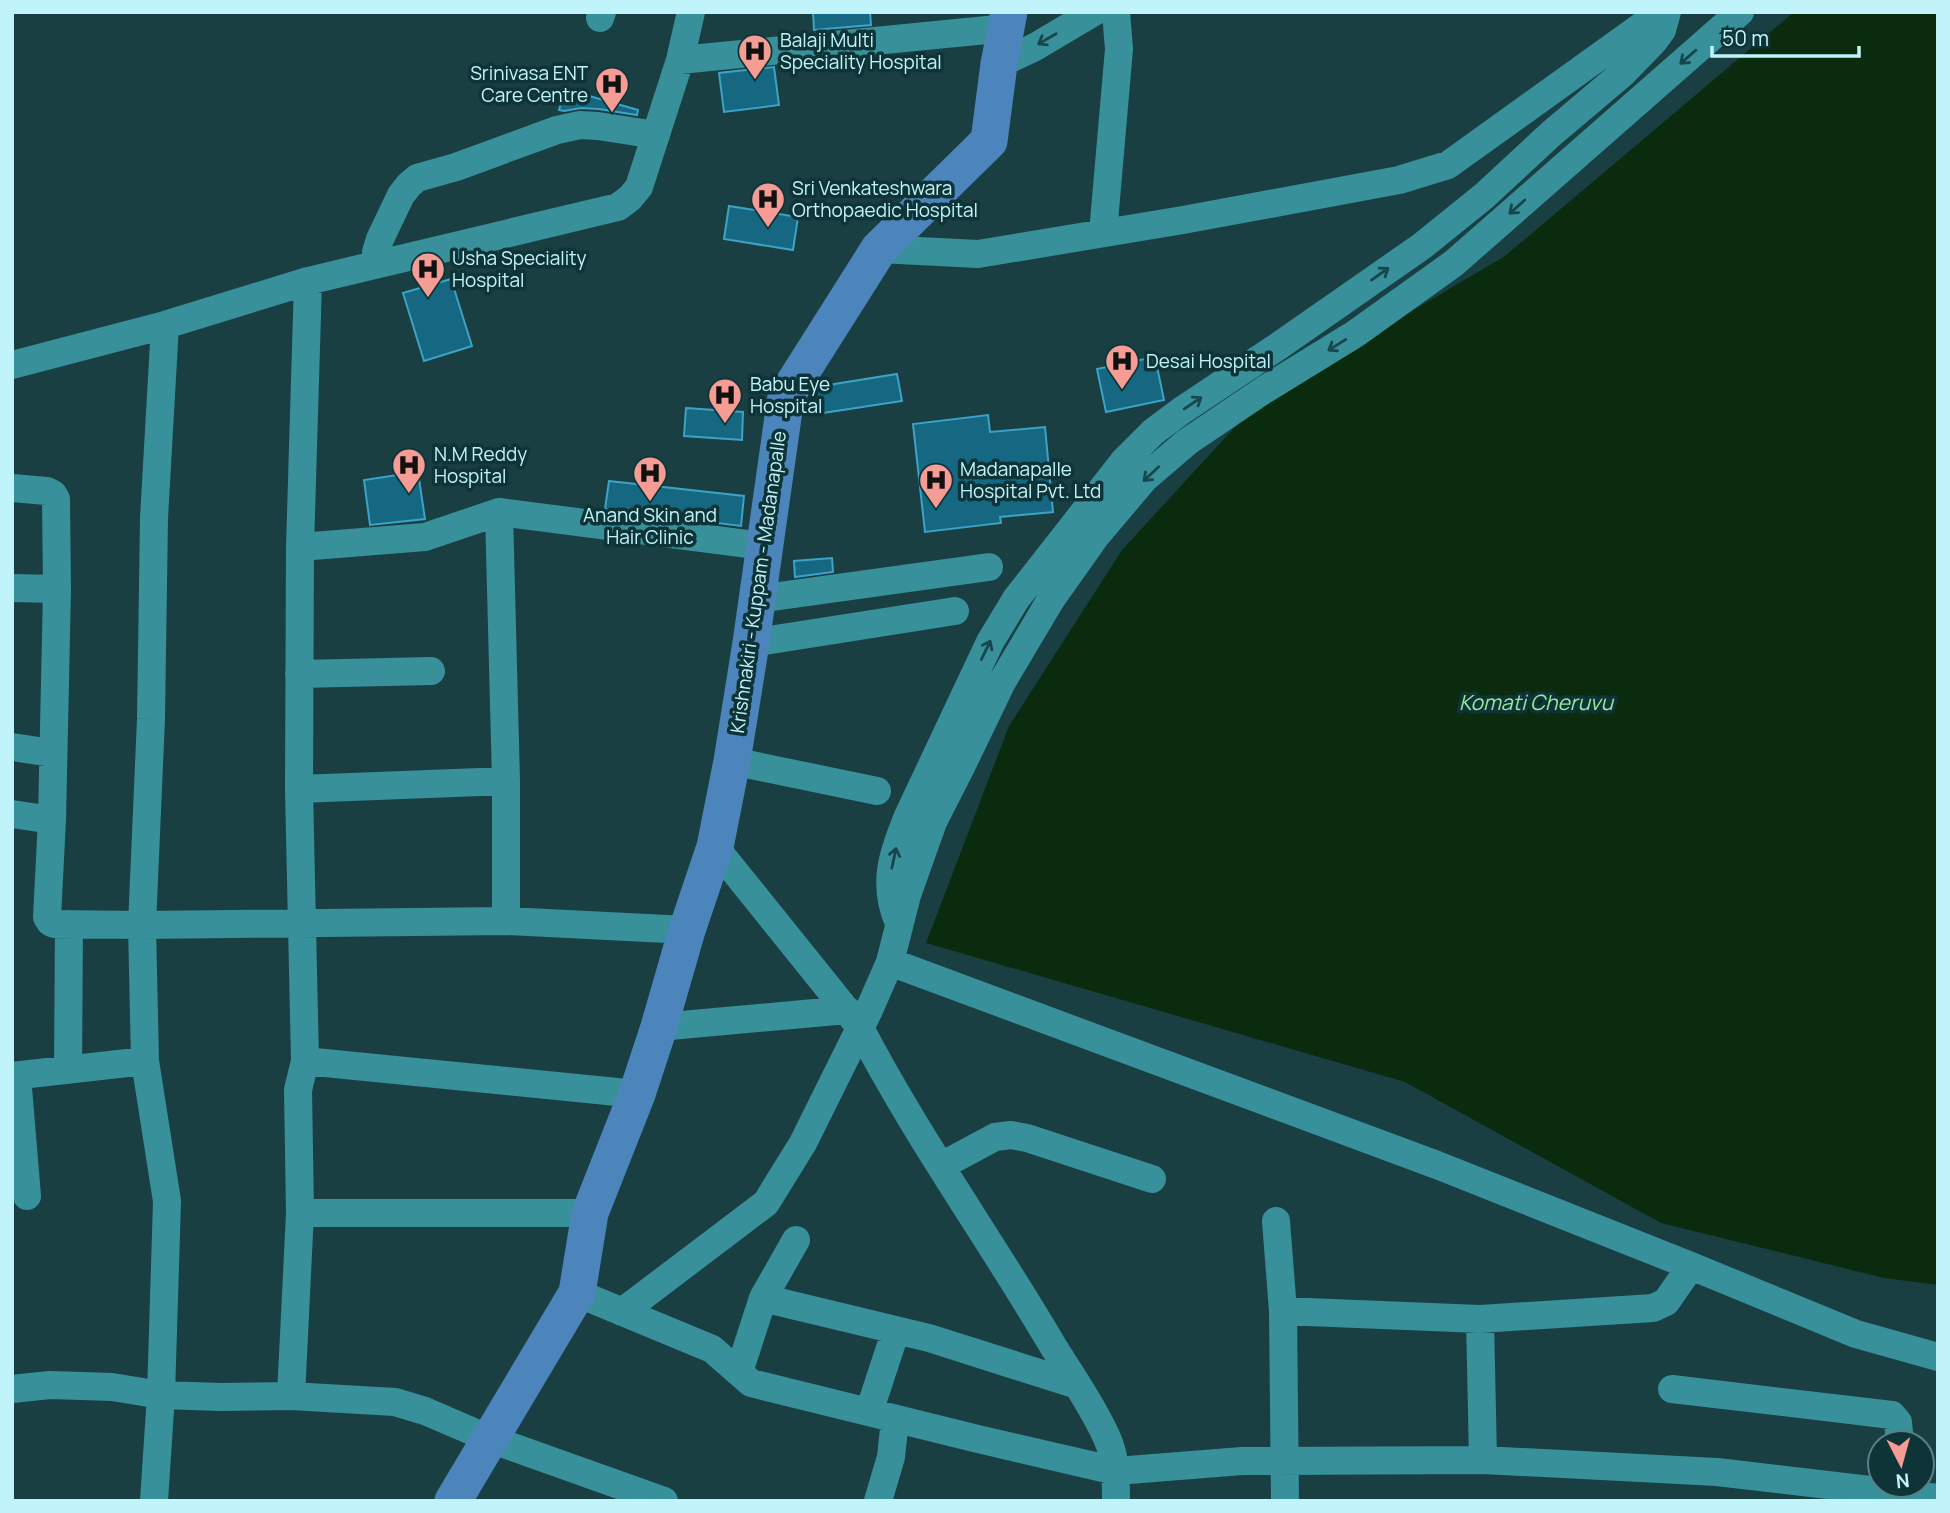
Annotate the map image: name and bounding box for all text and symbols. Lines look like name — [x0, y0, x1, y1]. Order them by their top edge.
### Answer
scale bar — [1712, 14, 1859, 58]
text: 50 m — [1722, 24, 1769, 52]
place label: Balaji Multi Speciality Hospital — [780, 27, 942, 75]
hospital icon: Balaji Multi Speciality Hospital — [736, 32, 774, 81]
one-way arrow — [1038, 32, 1058, 46]
one-way arrow — [1679, 49, 1697, 65]
place label: Srinivasa ENT Care Centre — [470, 60, 589, 108]
hospital icon: Srinivasa ENT Care Centre — [593, 65, 631, 114]
place label: Sri Venkateshwara Orthopaedic Hospital — [792, 175, 978, 223]
hospital icon: Sri Venkateshwara Orthopaedic Hospital — [749, 180, 787, 229]
one-way arrow — [1508, 199, 1526, 215]
place label: Usha Speciality Hospital — [452, 245, 586, 293]
hospital icon: Usha Speciality Hospital — [409, 250, 447, 299]
one-way arrow — [1370, 267, 1389, 281]
one-way arrow — [1328, 338, 1348, 352]
hospital icon: Desai Hospital — [1103, 342, 1141, 391]
place label: Desai Hospital — [1146, 348, 1271, 374]
place label: Babu Eye Hospital — [750, 371, 830, 419]
hospital icon: Babu Eye Hospital — [706, 376, 744, 425]
one-way arrow — [1183, 396, 1202, 410]
street label: Krishnakiri - Kuppam - Madanapalle — [724, 429, 792, 735]
place label: N.M Reddy Hospital — [434, 441, 527, 489]
hospital icon: N.M Reddy Hospital — [390, 446, 428, 495]
hospital icon: Anand Skin and Hair Clinic — [631, 454, 669, 503]
place label: Madanapalle Hospital Pvt. Ltd — [960, 456, 1101, 504]
hospital icon: Madanapalle Hospital Pvt. Ltd — [917, 461, 955, 510]
one-way arrow — [1142, 466, 1159, 483]
place label: Anand Skin and Hair Clinic — [583, 502, 717, 550]
one-way arrow — [979, 640, 993, 661]
water label: Komati Cheruvu — [1459, 688, 1615, 716]
one-way arrow — [888, 847, 902, 870]
north arrow — [1866, 1429, 1936, 1499]
text: N — [1895, 1467, 1911, 1495]

